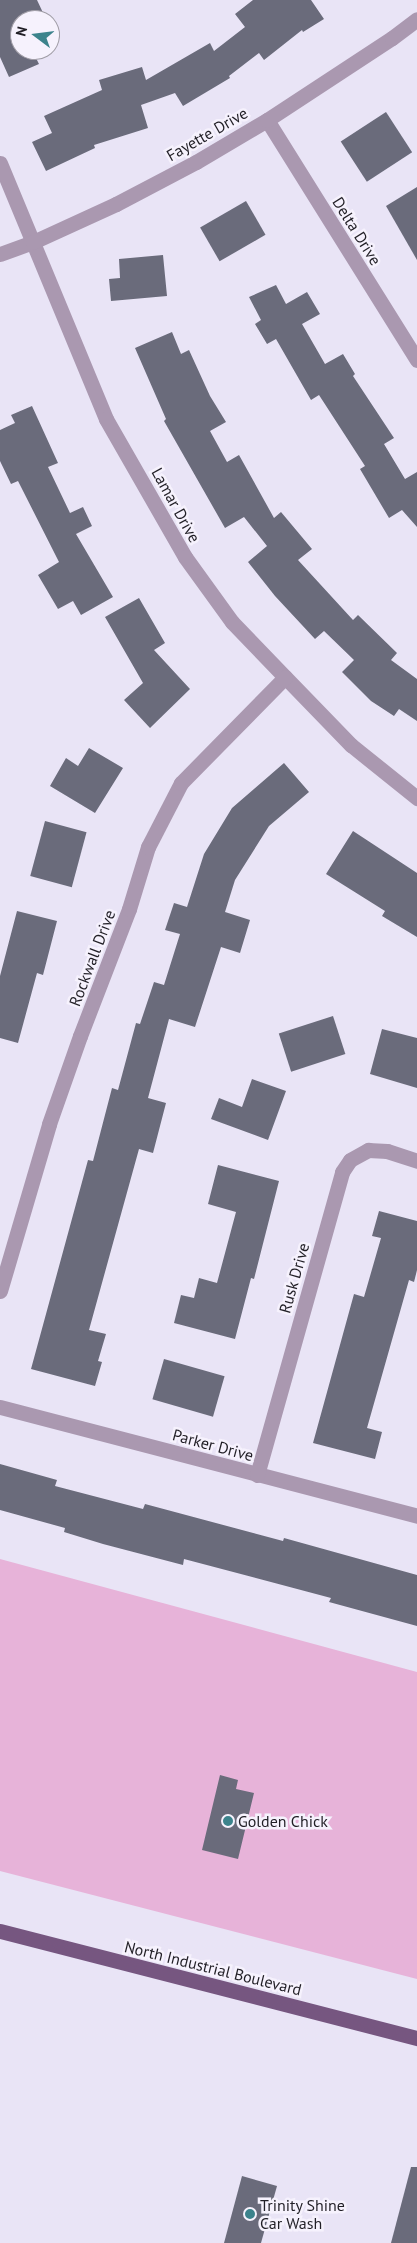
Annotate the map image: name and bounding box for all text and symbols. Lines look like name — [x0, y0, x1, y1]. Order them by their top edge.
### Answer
north arrow — [10, 10, 60, 60]
text: N — [12, 25, 31, 38]
street label: Fayette Drive — [163, 103, 251, 165]
street label: Delta Drive — [329, 193, 385, 269]
street label: Lamar Drive — [148, 464, 204, 546]
street label: Rockwall Drive — [65, 907, 119, 1009]
street label: Rusk Drive — [275, 1241, 313, 1315]
street label: Parker Drive — [170, 1425, 256, 1465]
place label: Golden Chick — [238, 1811, 328, 1831]
marker: Golden Chick — [222, 1815, 234, 1827]
street label: North Industrial Boulevard — [122, 1937, 304, 1999]
place label: Trinity Shine Car Wash — [260, 2195, 346, 2233]
marker: Trinity Shine Car Wash — [244, 2208, 256, 2220]

